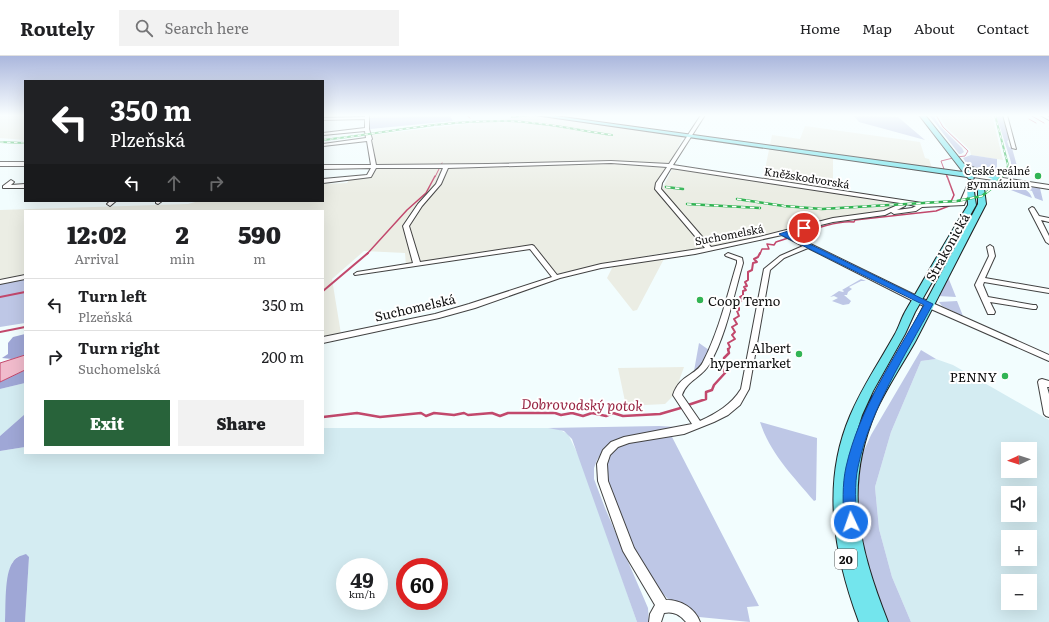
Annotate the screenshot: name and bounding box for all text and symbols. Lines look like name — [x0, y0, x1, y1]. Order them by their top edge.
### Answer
search box — [119, 10, 399, 46]
text: Routely — [20, 14, 95, 42]
text: Search here — [165, 16, 249, 39]
icon: search — [133, 17, 155, 39]
text: Home — [800, 18, 840, 38]
text: Map — [862, 18, 892, 38]
text: About — [914, 18, 955, 38]
text: Contact — [977, 18, 1029, 38]
text: 350 m — [110, 88, 191, 130]
icon: left — [44, 96, 96, 148]
text: Plzeňská — [110, 126, 185, 153]
street label: Kněžskodvorská — [763, 162, 851, 192]
place label: České reálné gymnázium — [964, 162, 1030, 191]
marker: České reálné gymnázium — [1033, 171, 1043, 181]
icon: left — [121, 172, 143, 194]
icon: ahead — [163, 172, 185, 194]
icon: right — [205, 172, 227, 194]
street label: Strakonická — [920, 209, 974, 285]
pin — [787, 211, 821, 245]
text: 12:02 — [67, 216, 126, 251]
text: 2 — [175, 216, 189, 251]
text: 590 — [238, 216, 281, 251]
icon: arrive — [793, 217, 815, 239]
street label: Suchomelská — [693, 219, 765, 249]
text: Arrival — [74, 249, 119, 268]
text: min — [169, 249, 195, 268]
text: m — [253, 249, 266, 268]
text: Turn left — [78, 284, 147, 307]
street label: Suchomelská — [373, 288, 457, 326]
place label: Coop Terno — [708, 291, 781, 310]
text: 350 m — [262, 293, 304, 316]
icon: left — [44, 294, 66, 316]
marker: Coop Terno — [695, 295, 705, 305]
text: Plzeňská — [78, 307, 132, 326]
text: Turn right — [78, 336, 160, 359]
place label: Albert hypermarket — [710, 338, 792, 372]
text: 200 m — [262, 345, 304, 368]
icon: right — [44, 346, 66, 368]
marker: Albert hypermarket — [794, 349, 804, 359]
text: Suchomelská — [78, 359, 161, 378]
place label: PENNY — [950, 367, 998, 386]
marker: PENNY — [1000, 371, 1010, 381]
water label: Dobrovodský potok — [521, 393, 643, 415]
button: Exit — [44, 400, 170, 446]
button: Share — [178, 400, 304, 446]
north arrow — [1001, 442, 1037, 478]
map controls — [1001, 442, 1037, 610]
button: sound — [1001, 486, 1037, 522]
position arrow — [830, 501, 872, 543]
button: + — [1001, 530, 1037, 566]
road number: 20 — [835, 549, 857, 569]
speed limit sign: 60 — [396, 558, 448, 610]
text: 49 — [350, 564, 374, 594]
button: − — [1001, 574, 1037, 610]
text: km/h — [349, 586, 375, 601]

